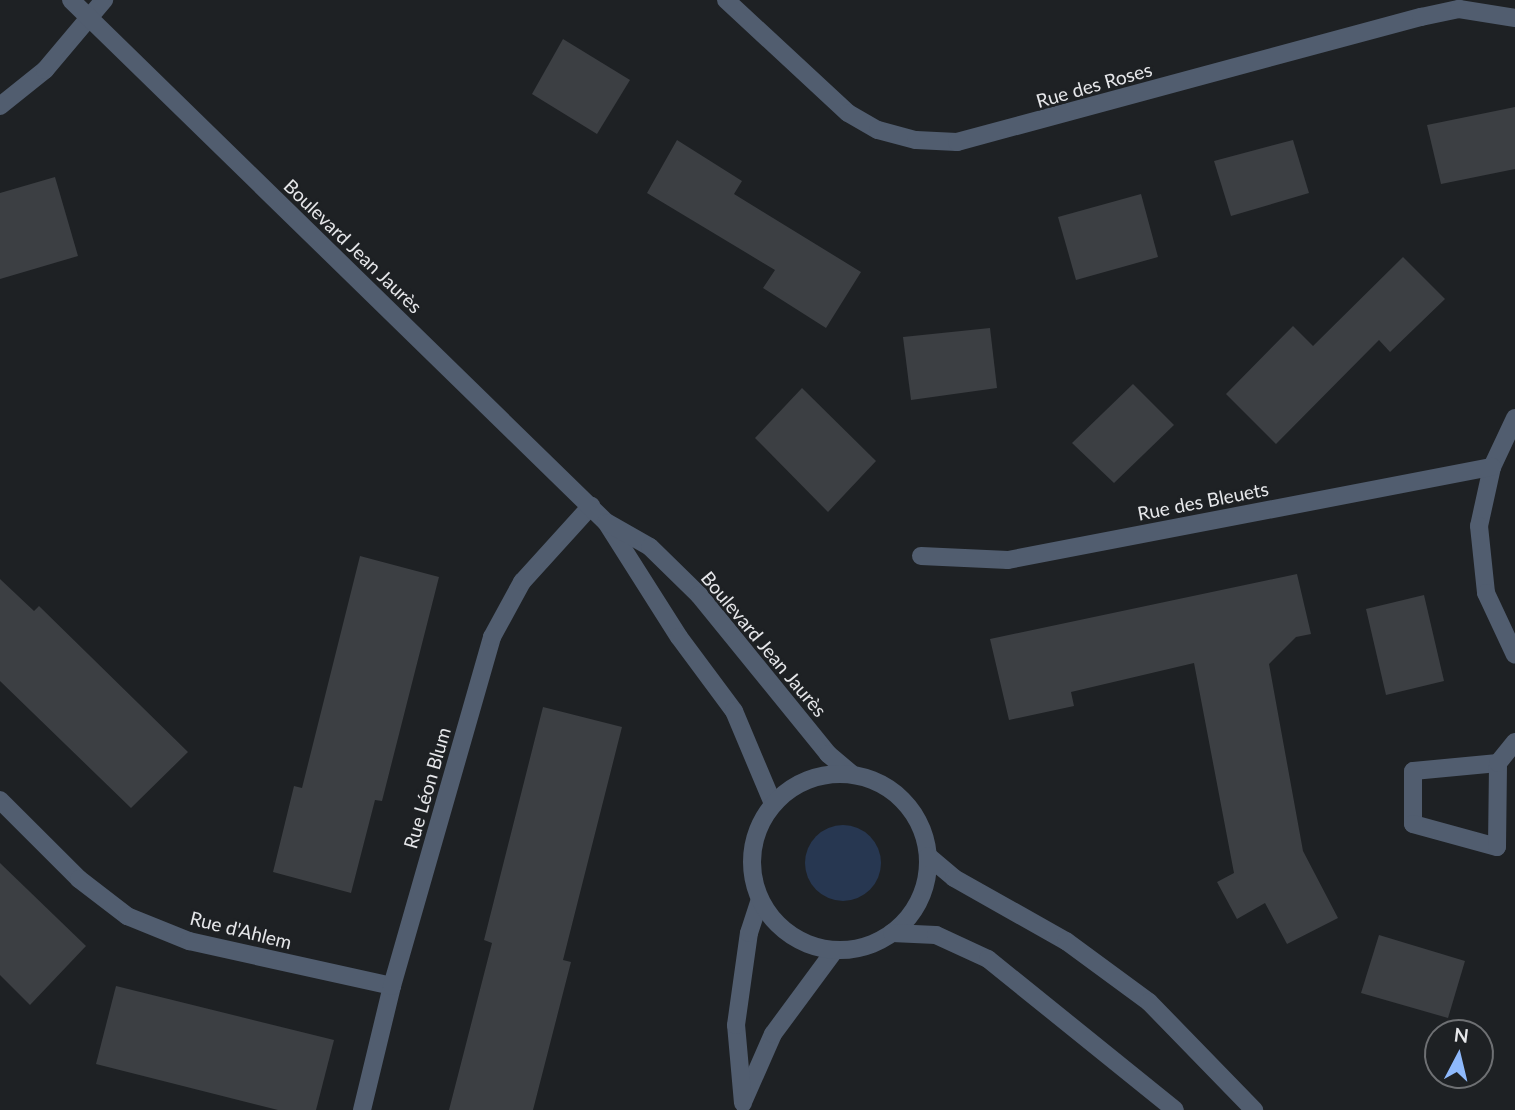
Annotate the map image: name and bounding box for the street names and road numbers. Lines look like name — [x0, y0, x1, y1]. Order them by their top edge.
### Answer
street label: Rue des Roses — [1034, 58, 1154, 112]
street label: Boulevard Jean Jaurès — [279, 174, 427, 318]
street label: Rue des Bleuets — [1136, 477, 1270, 525]
street label: Boulevard Jean Jaurès — [696, 566, 832, 722]
street label: Rue Léon Blum — [399, 725, 455, 851]
street label: Rue d'Ahlem — [188, 906, 294, 954]

